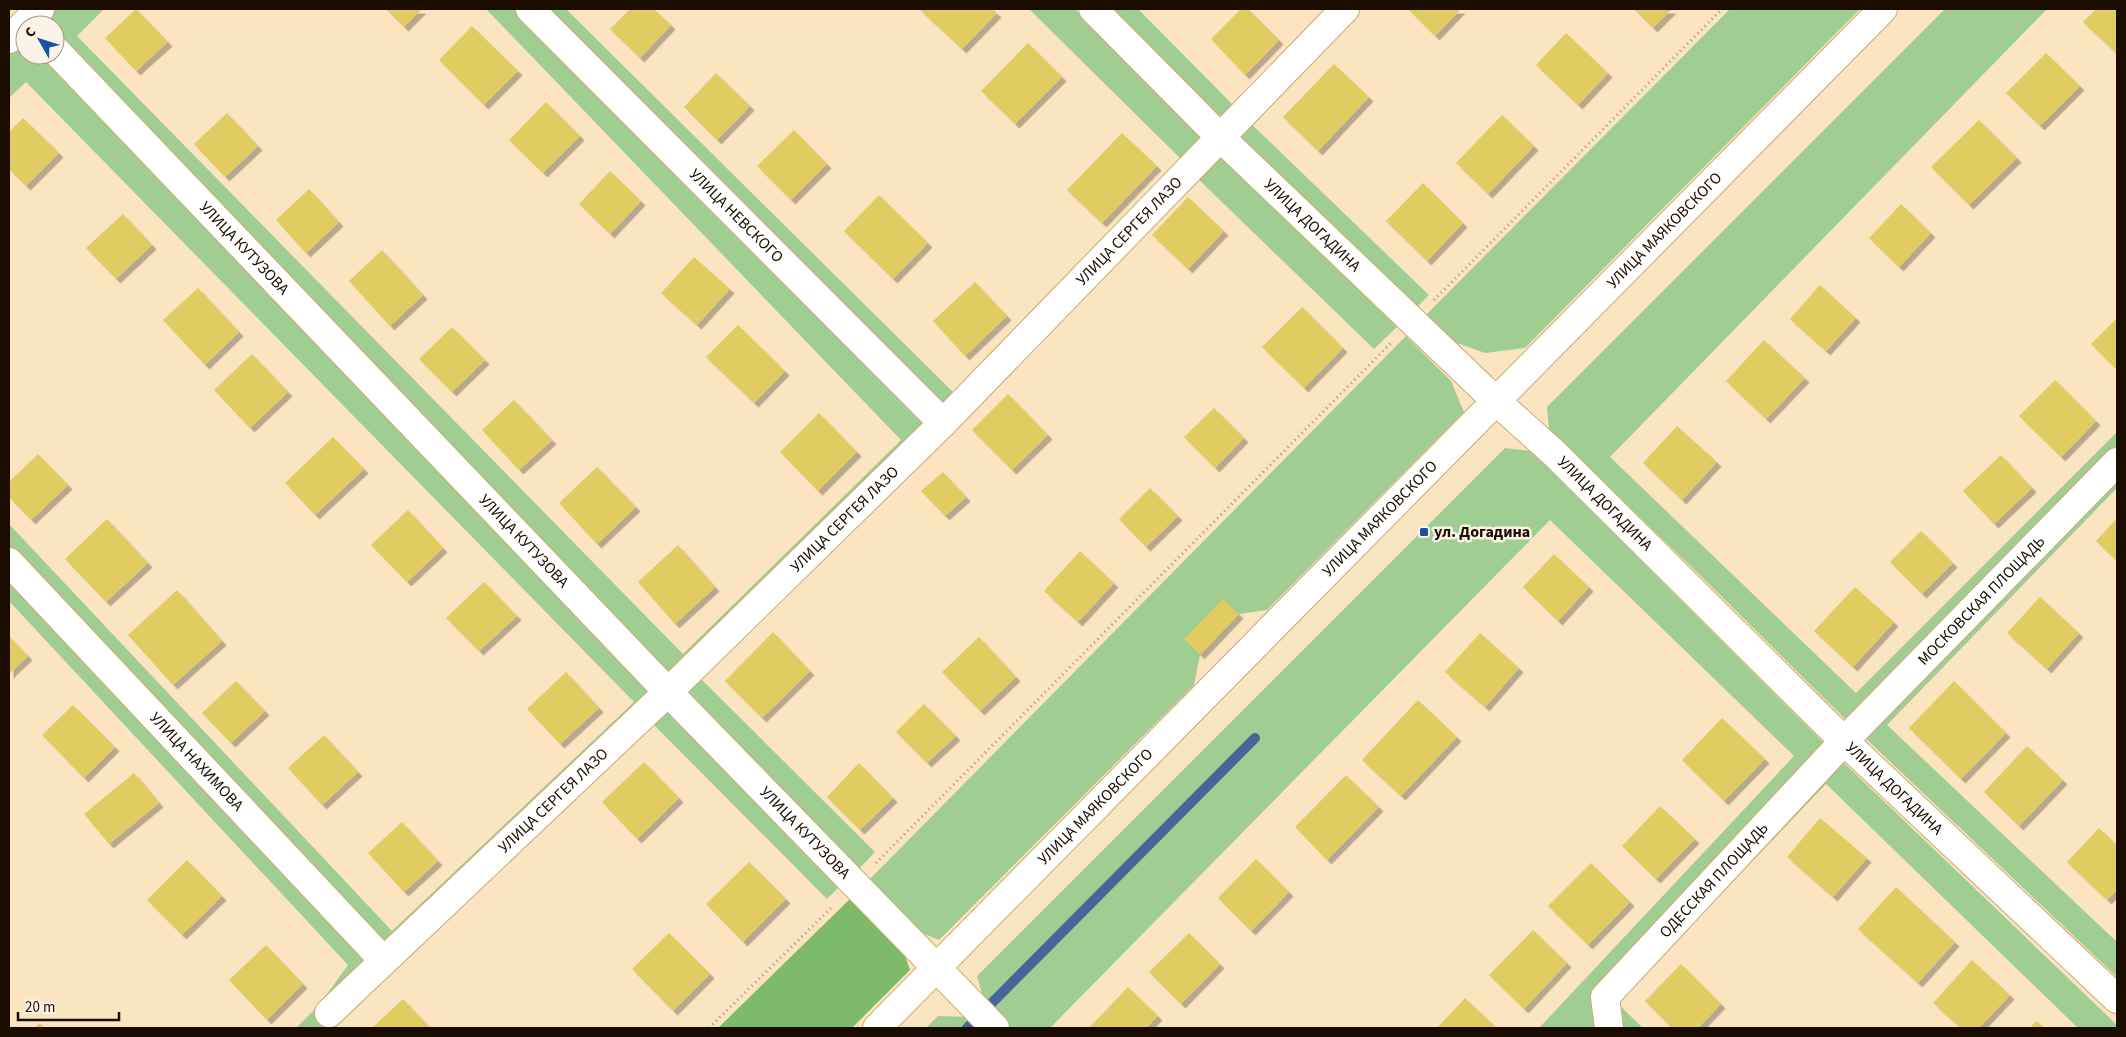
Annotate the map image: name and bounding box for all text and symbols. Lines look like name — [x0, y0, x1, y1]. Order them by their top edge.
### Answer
north arrow — [15, 15, 65, 65]
text: С — [20, 23, 41, 42]
street label: УЛИЦА НЕВСКОГО — [684, 164, 788, 268]
street label: УЛИЦА МАЯКОВСКОГО — [1602, 167, 1727, 293]
street label: УЛИЦА СЕРГЕЯ ЛАЗО — [1071, 172, 1187, 290]
street label: УЛИЦА ДОГАДИНА — [1259, 174, 1366, 277]
street label: УЛИЦА КУТУЗОВА — [194, 197, 294, 300]
street label: УЛИЦА ДОГАДИНА — [1552, 451, 1658, 556]
street label: УЛИЦА МАЯКОВСКОГО — [1317, 455, 1443, 582]
street label: УЛИЦА СЕРГЕЯ ЛАЗО — [786, 461, 904, 577]
street label: УЛИЦА КУТУЗОВА — [474, 490, 574, 593]
place label: ул. Догадина — [1434, 521, 1530, 543]
marker: ул. Догадина — [1418, 526, 1430, 538]
street label: МОСКОВСКАЯ ПЛОЩАДЬ — [1913, 531, 2050, 670]
street label: УЛИЦА НАХИМОВА — [145, 707, 249, 816]
street label: УЛИЦА ДОГАДИНА — [1841, 737, 1948, 840]
street label: УЛИЦА СЕРГЕЯ ЛАЗО — [494, 743, 613, 858]
street label: УЛИЦА МАЯКОВСКОГО — [1033, 744, 1158, 870]
street label: УЛИЦА КУТУЗОВА — [755, 781, 855, 884]
street label: ОДЕССКАЯ ПЛОЩАДЬ — [1655, 818, 1773, 943]
scale bar — [18, 990, 119, 1022]
text: 20 m — [25, 997, 55, 1018]

